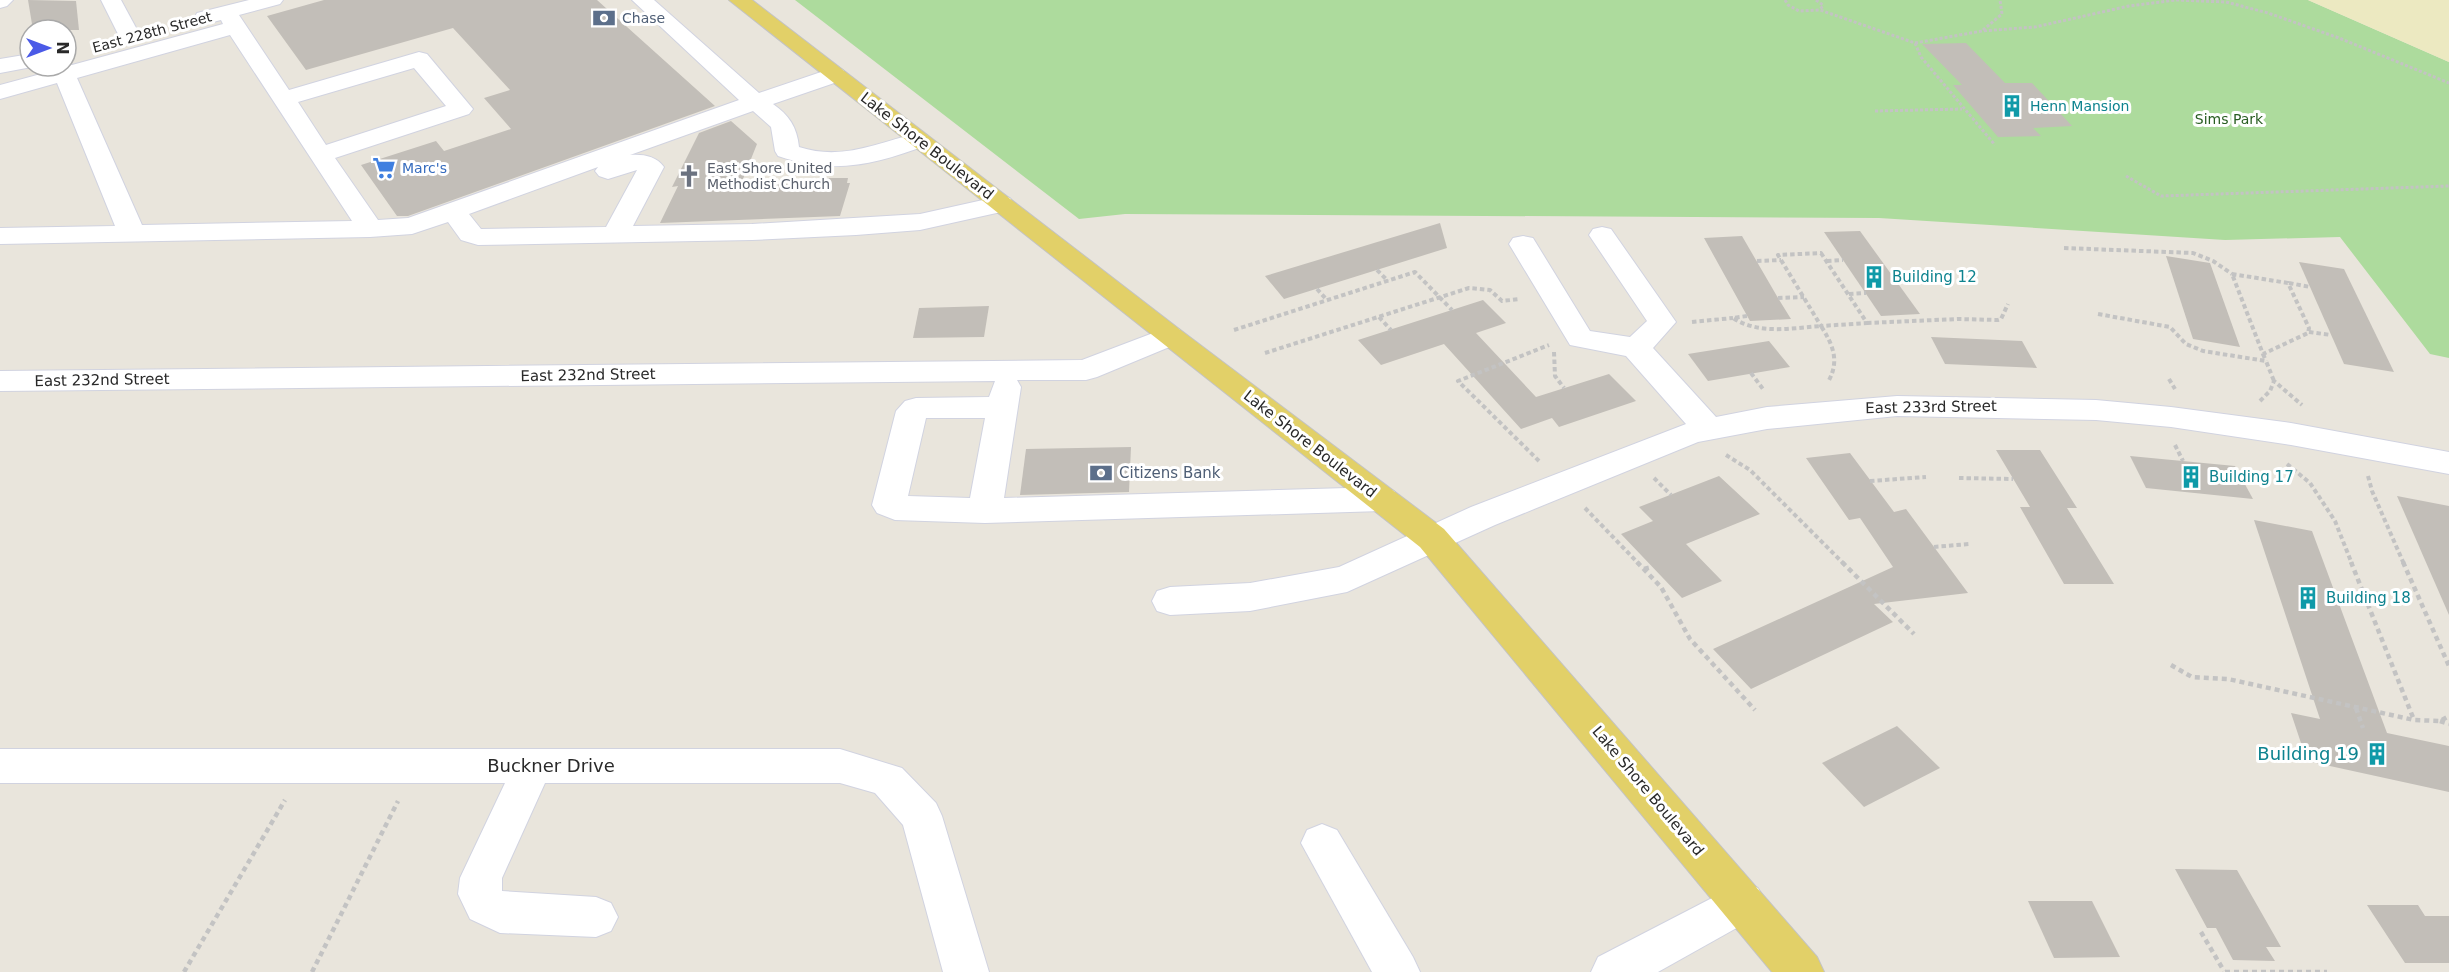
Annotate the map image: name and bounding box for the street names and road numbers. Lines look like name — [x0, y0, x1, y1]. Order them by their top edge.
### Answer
street label: East 228th Street — [91, 8, 214, 56]
street label: Lake Shore Boulevard — [857, 89, 997, 203]
street label: East 232nd Street — [520, 365, 656, 385]
street label: East 232nd Street — [34, 370, 170, 390]
street label: Lake Shore Boulevard — [1240, 387, 1380, 501]
street label: East 233rd Street — [1865, 397, 1997, 417]
street label: Lake Shore Boulevard — [1589, 723, 1707, 859]
street label: Buckner Drive — [487, 755, 615, 776]

